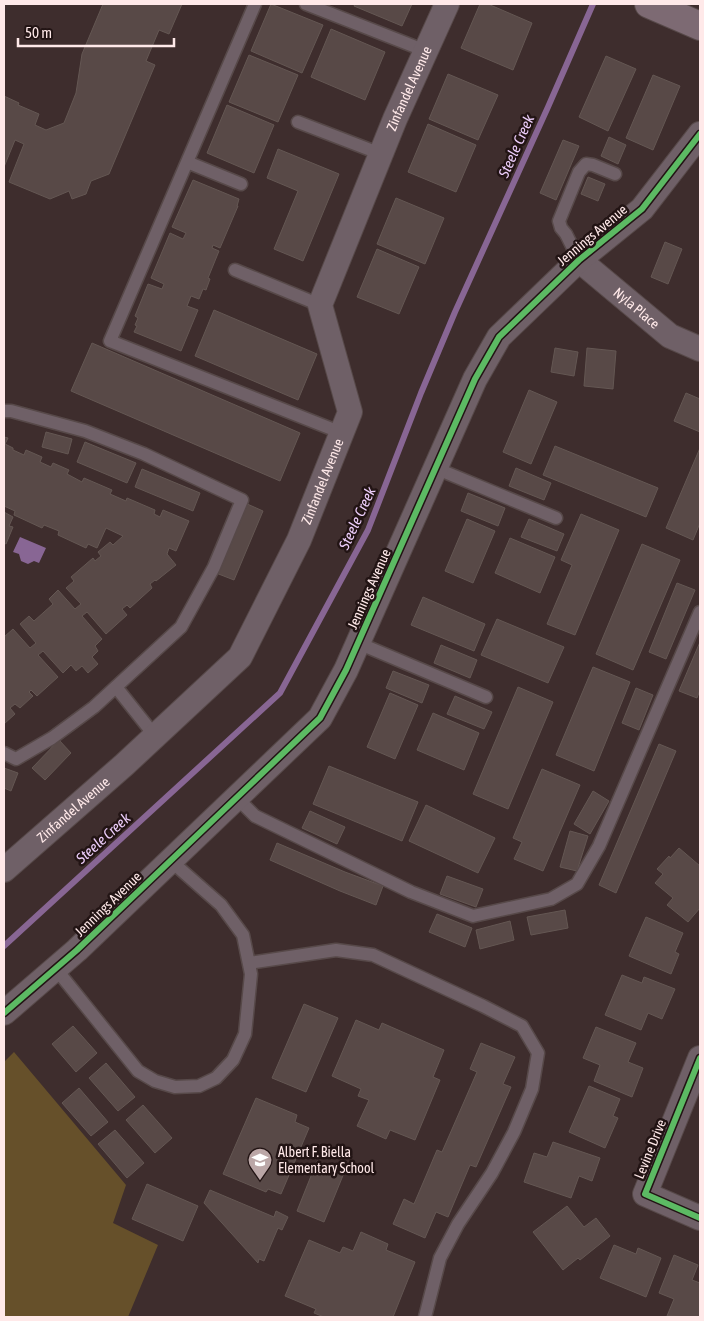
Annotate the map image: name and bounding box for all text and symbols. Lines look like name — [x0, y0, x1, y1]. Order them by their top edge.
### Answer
scale bar — [18, 15, 174, 47]
text: 50 m — [25, 24, 52, 41]
street label: Zinfandel Avenue — [383, 44, 435, 133]
water label: Steele Creek — [494, 112, 538, 181]
street label: Jennings Avenue — [554, 201, 630, 269]
street label: Nyla Place — [610, 284, 663, 332]
street label: Zinfandel Avenue — [298, 436, 347, 527]
water label: Steele Creek — [335, 484, 379, 553]
street label: Jennings Avenue — [344, 546, 394, 632]
street label: Zinfandel Avenue — [34, 773, 113, 845]
water label: Steele Creek — [72, 809, 134, 867]
street label: Jennings Avenue — [71, 868, 145, 940]
street label: Levine Drive — [631, 1117, 669, 1181]
place label: Albert F. Biella Elementary School — [278, 1144, 374, 1176]
school or university icon: Albert F. Biella Elementary School — [247, 1147, 273, 1181]

